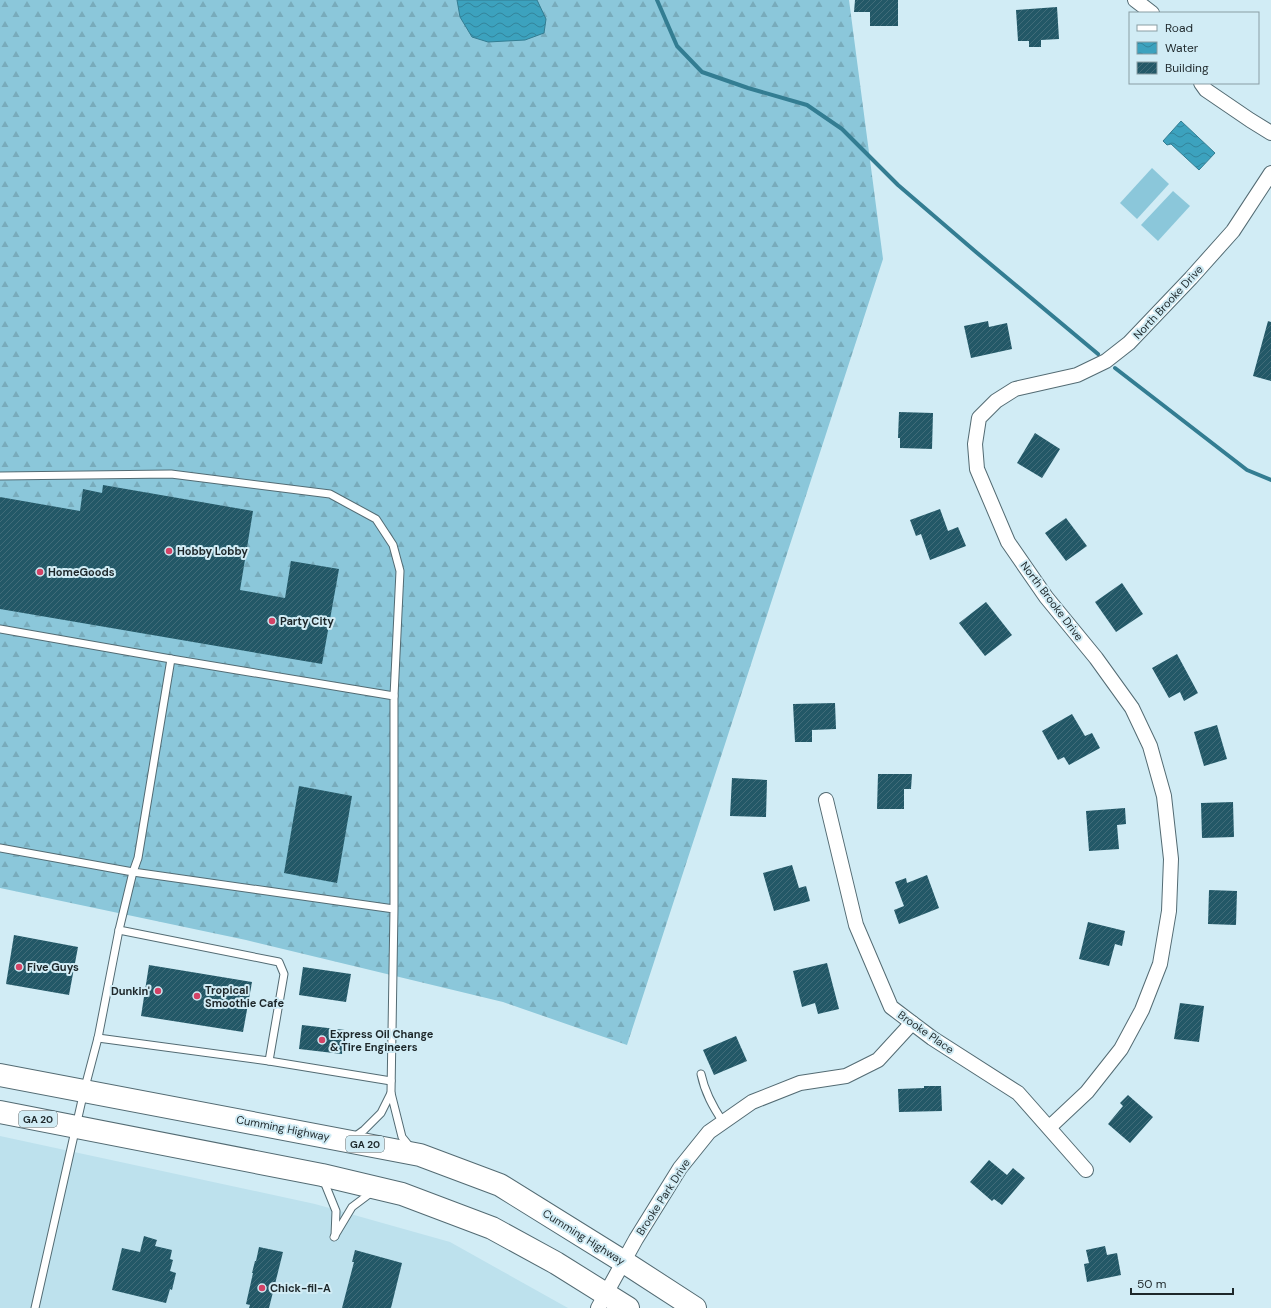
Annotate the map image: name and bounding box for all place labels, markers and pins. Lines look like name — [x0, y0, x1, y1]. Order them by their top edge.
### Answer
place label: Hobby Lobby — [177, 544, 248, 558]
marker: Hobby Lobby — [164, 546, 174, 556]
place label: HomeGoods — [48, 565, 115, 579]
marker: HomeGoods — [35, 567, 45, 577]
place label: Party City — [280, 614, 334, 628]
marker: Party City — [267, 616, 277, 626]
place label: Five Guys — [27, 960, 79, 974]
marker: Five Guys — [14, 962, 24, 972]
place label: Tropical Smoothie Cafe — [205, 983, 284, 1010]
place label: Dunkin' — [111, 984, 150, 998]
marker: Dunkin' — [153, 986, 163, 996]
marker: Tropical Smoothie Cafe — [192, 991, 202, 1001]
place label: Express Oil Change & Tire Engineers — [330, 1027, 434, 1054]
marker: Express Oil Change & Tire Engineers — [317, 1035, 327, 1045]
place label: Chick-fil-A — [270, 1281, 331, 1295]
marker: Chick-fil-A — [257, 1283, 267, 1293]

